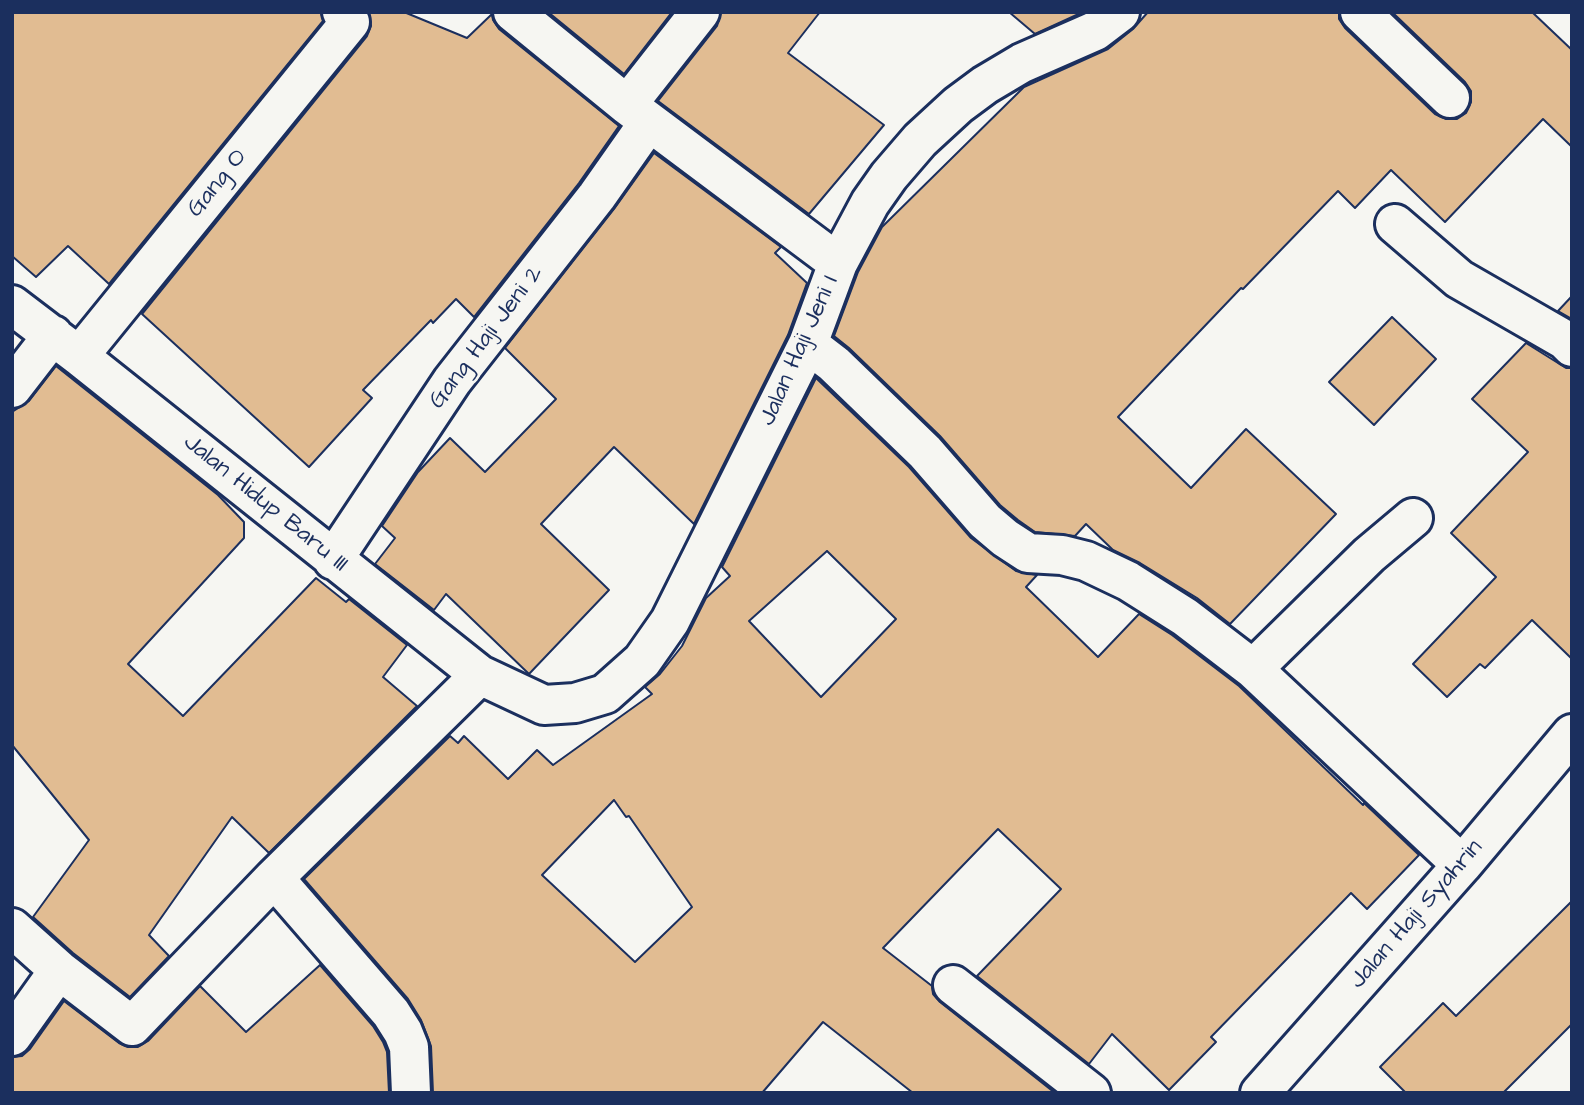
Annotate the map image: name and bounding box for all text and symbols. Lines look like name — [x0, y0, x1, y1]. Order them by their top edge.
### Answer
street label: Gang O — [182, 144, 254, 224]
street label: Gang Haji Jeni 2 — [424, 261, 550, 415]
street label: Jalan Haji Jeni I — [754, 271, 846, 431]
street label: Jalan Hidup Baru III — [177, 429, 353, 579]
street label: Jalan Haji Syahrin — [1344, 834, 1490, 996]

